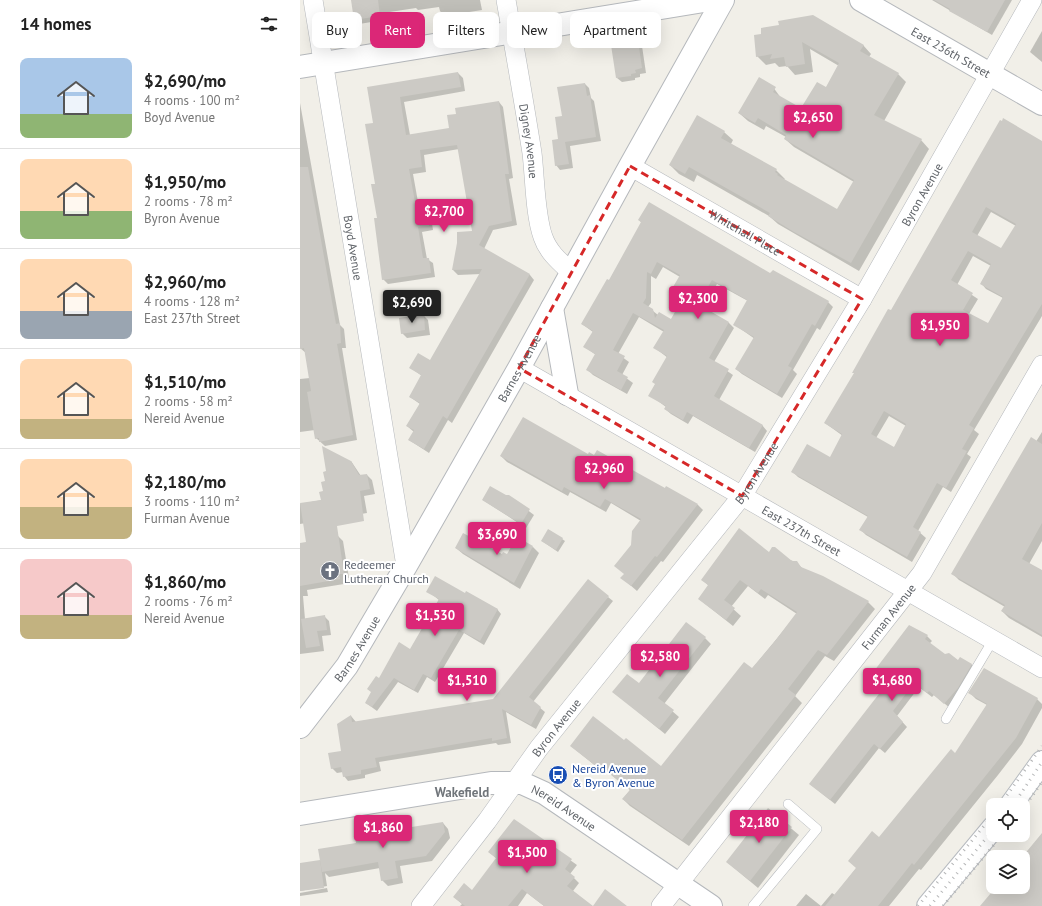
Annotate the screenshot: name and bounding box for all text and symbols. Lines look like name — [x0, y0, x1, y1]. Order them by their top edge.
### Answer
chip: Buy — [312, 12, 362, 48]
chip: Rent — [370, 12, 425, 48]
chip: Filters — [433, 12, 499, 48]
chip: New — [507, 12, 562, 48]
chip: Apartment — [570, 12, 661, 48]
text: 14 homes — [20, 13, 91, 35]
icon: filters — [258, 13, 280, 35]
street label: East 236th Street — [909, 23, 993, 80]
text: $2,690/mo — [144, 70, 226, 92]
icon: home — [52, 74, 100, 122]
text: 4 rooms · 100 m² — [144, 92, 240, 109]
street label: Digney Avenue — [517, 102, 542, 179]
pin: $2,650 — [780, 105, 846, 139]
text: Boyd Avenue — [144, 109, 215, 126]
text: $2,650 — [793, 109, 833, 126]
street label: Byron Avenue — [898, 160, 945, 228]
text: $1,950/mo — [144, 171, 226, 193]
icon: home — [52, 175, 100, 223]
text: 2 rooms · 78 m² — [144, 193, 233, 210]
pin: $2,700 — [411, 199, 477, 233]
text: $2,700 — [424, 203, 464, 220]
street label: Whitehall Place — [707, 206, 784, 259]
text: Byron Avenue — [144, 210, 220, 227]
street label: Boyd Avenue — [341, 214, 366, 281]
text: $2,960/mo — [144, 271, 226, 293]
icon: home — [52, 275, 100, 323]
pin: $2,300 — [665, 286, 731, 320]
pin: $2,690 — [379, 290, 445, 324]
text: $2,300 — [678, 290, 718, 307]
text: 4 rooms · 128 m² — [144, 293, 240, 310]
text: $2,690 — [392, 294, 432, 311]
text: East 237th Street — [144, 310, 240, 327]
pin: $1,950 — [907, 313, 973, 347]
text: $1,950 — [920, 317, 960, 334]
street label: Barnes Avenue — [494, 332, 544, 404]
text: $1,510/mo — [144, 371, 226, 393]
icon: home — [52, 375, 100, 423]
text: 2 rooms · 58 m² — [144, 393, 233, 410]
text: Nereid Avenue — [144, 410, 225, 427]
street label: Byron Avenue — [731, 439, 781, 507]
pin: $2,960 — [571, 456, 637, 490]
text: $2,960 — [584, 460, 624, 477]
text: $2,180/mo — [144, 471, 226, 493]
icon: home — [52, 475, 100, 523]
text: 3 rooms · 110 m² — [144, 493, 240, 510]
street label: East 237th Street — [760, 502, 844, 559]
text: Furman Avenue — [144, 510, 230, 527]
pin: $3,690 — [464, 522, 530, 556]
text: $3,690 — [477, 526, 517, 543]
place label: Redeemer Lutheran Church — [344, 557, 429, 586]
church icon: Redeemer Lutheran Church — [319, 560, 341, 582]
text: $1,860/mo — [144, 571, 226, 593]
icon: home — [52, 575, 100, 623]
street label: Furman Avenue — [858, 580, 918, 652]
text: 2 rooms · 76 m² — [144, 593, 233, 610]
pin: $1,530 — [402, 603, 468, 637]
text: $1,530 — [415, 607, 455, 624]
text: Nereid Avenue — [144, 610, 225, 627]
street label: Barnes Avenue — [330, 613, 383, 685]
pin: $2,580 — [627, 644, 693, 678]
text: $2,580 — [640, 648, 680, 665]
pin: $1,510 — [434, 668, 500, 702]
pin: $1,680 — [859, 668, 925, 702]
text: $1,510 — [447, 672, 487, 689]
text: $1,680 — [872, 672, 912, 689]
street label: Byron Avenue — [528, 695, 584, 759]
place label: Nereid Avenue & Byron Avenue — [572, 761, 655, 790]
bus stop icon: Nereid Avenue & Byron Avenue — [547, 764, 569, 786]
street label: Nereid Avenue — [529, 781, 599, 834]
district label: Wakefield — [435, 784, 489, 801]
map controls — [986, 798, 1030, 894]
button: locate — [986, 798, 1030, 842]
pin: $2,180 — [726, 810, 792, 844]
text: $2,180 — [739, 814, 779, 831]
pin: $1,860 — [350, 815, 416, 849]
text: $1,860 — [363, 819, 403, 836]
pin: $1,500 — [494, 840, 560, 874]
text: $1,500 — [507, 844, 547, 861]
button: layers — [986, 850, 1030, 894]

